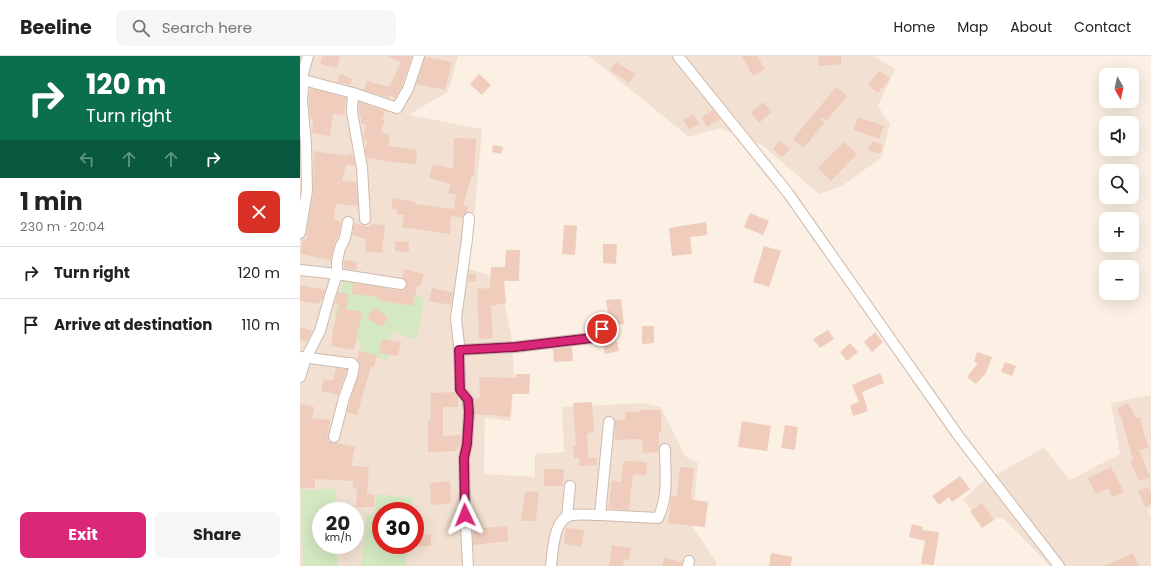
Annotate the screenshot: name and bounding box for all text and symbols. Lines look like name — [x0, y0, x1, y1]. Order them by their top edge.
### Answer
search box — [116, 10, 396, 46]
text: Beeline — [20, 14, 92, 41]
icon: search — [130, 17, 152, 39]
text: Search here — [162, 17, 252, 38]
text: Home — [893, 17, 935, 37]
text: Map — [957, 17, 988, 37]
text: About — [1010, 17, 1052, 37]
text: Contact — [1074, 17, 1131, 37]
text: 120 m — [86, 65, 166, 104]
north arrow — [1099, 68, 1139, 108]
map controls — [1099, 68, 1139, 300]
icon: right — [20, 72, 72, 124]
text: Turn right — [86, 103, 172, 128]
button: sound — [1099, 116, 1139, 156]
icon: left — [76, 148, 98, 170]
icon: ahead — [118, 148, 140, 170]
icon: ahead — [160, 148, 182, 170]
icon: right — [202, 148, 224, 170]
button: search — [1099, 164, 1139, 204]
text: 1 min — [20, 185, 83, 218]
button: close — [238, 191, 280, 233]
button: + — [1099, 212, 1139, 252]
text: 230 m · 20:04 — [20, 217, 105, 236]
button: − — [1099, 260, 1139, 300]
icon: right — [20, 262, 42, 284]
text: Turn right — [54, 262, 130, 283]
text: 120 m — [238, 262, 280, 283]
pin — [585, 312, 619, 346]
icon: arrive — [20, 314, 42, 336]
text: Arrive at destination — [54, 314, 212, 335]
text: 110 m — [242, 314, 280, 335]
icon: arrive — [591, 318, 613, 340]
position arrow — [444, 494, 486, 536]
speed limit sign: 30 — [372, 502, 424, 554]
text: 20 — [326, 509, 350, 537]
button: Exit — [20, 512, 146, 558]
button: Share — [154, 512, 280, 558]
text: km/h — [325, 530, 351, 545]

